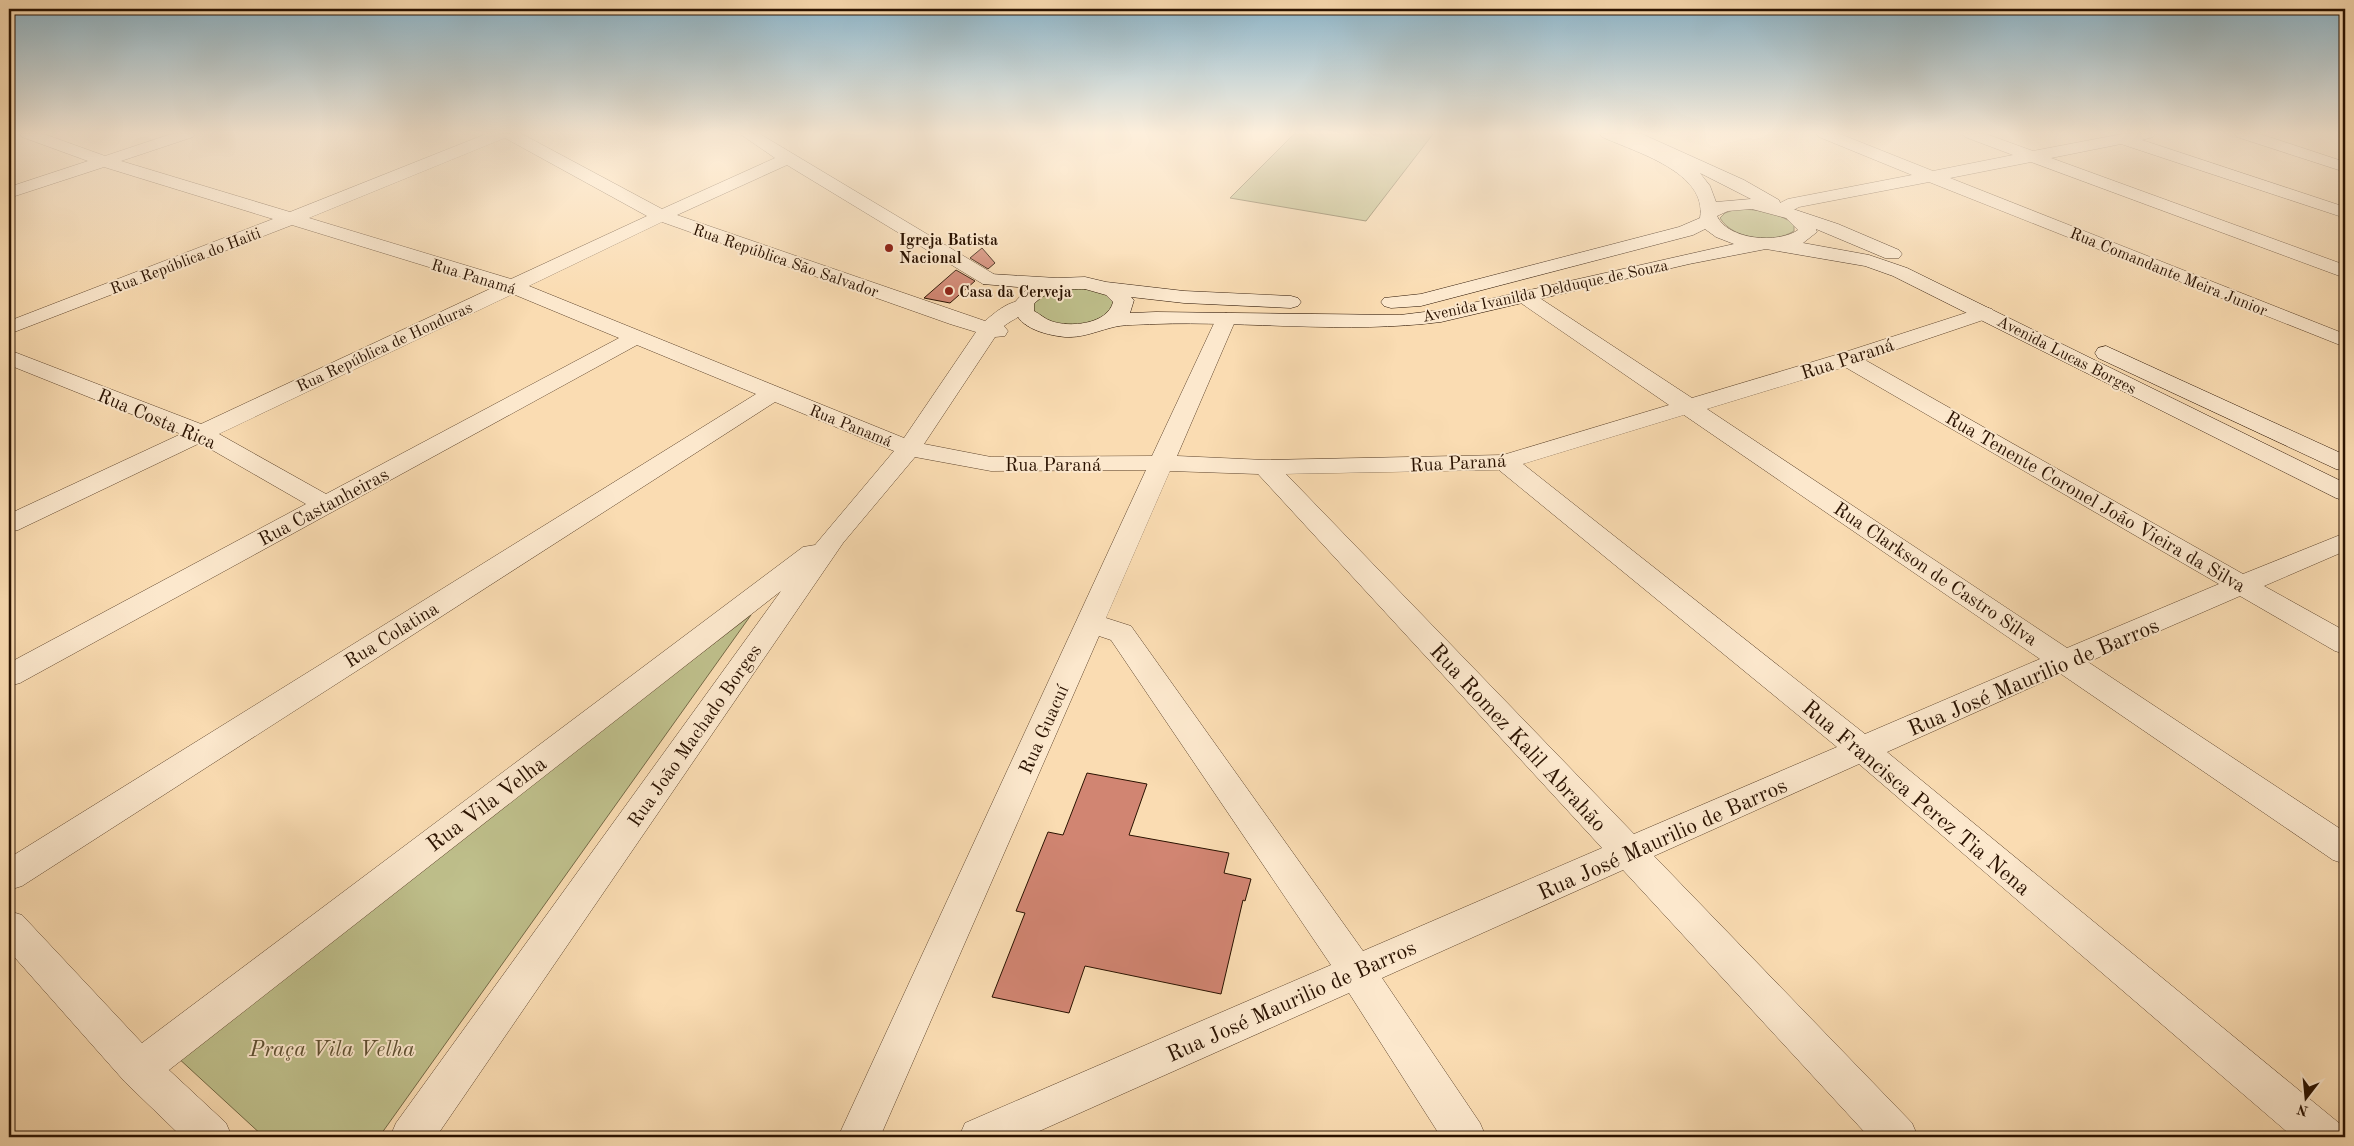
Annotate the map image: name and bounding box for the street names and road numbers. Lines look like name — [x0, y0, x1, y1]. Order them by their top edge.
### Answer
street label: Rua República São Salvador — [690, 223, 881, 301]
street label: Rua República do Haiti — [108, 226, 263, 298]
street label: Rua Comandante Meira Junior — [2067, 226, 2270, 320]
street label: Rua Panamá — [429, 257, 518, 298]
street label: Avenida Ivanilda Delduque de Souza — [1421, 258, 1670, 326]
street label: Rua República de Honduras — [295, 300, 475, 396]
street label: Avenida Lucas Borges — [1994, 314, 2138, 398]
street label: Rua Paraná — [1799, 336, 1897, 384]
street label: Rua Costa Rica — [94, 387, 219, 454]
street label: Rua Panamá — [807, 403, 894, 451]
street label: Rua Tenente Coronel João Vieira da Silva — [1942, 409, 2249, 597]
street label: Rua Paraná — [1409, 452, 1508, 477]
street label: Rua Paraná — [1005, 457, 1102, 476]
street label: Rua Castanheiras — [256, 466, 393, 551]
street label: Rua Clarkson de Castro Silva — [1829, 500, 2040, 651]
street label: Rua Colatina — [342, 600, 443, 672]
street label: Rua José Maurilio de Barros — [1905, 615, 2163, 741]
street label: Rua Romez Kalil Abrahão — [1425, 640, 1610, 836]
street label: Rua João Machado Borges — [626, 642, 766, 831]
street label: Rua Guacuí — [1017, 682, 1074, 777]
street label: Rua Francisca Perez Tia Nena — [1797, 697, 2034, 900]
street label: Rua Vila Velha — [423, 753, 551, 856]
street label: Rua José Maurilio de Barros — [1535, 775, 1791, 905]
street label: Rua José Maurilio de Barros — [1164, 937, 1420, 1067]

